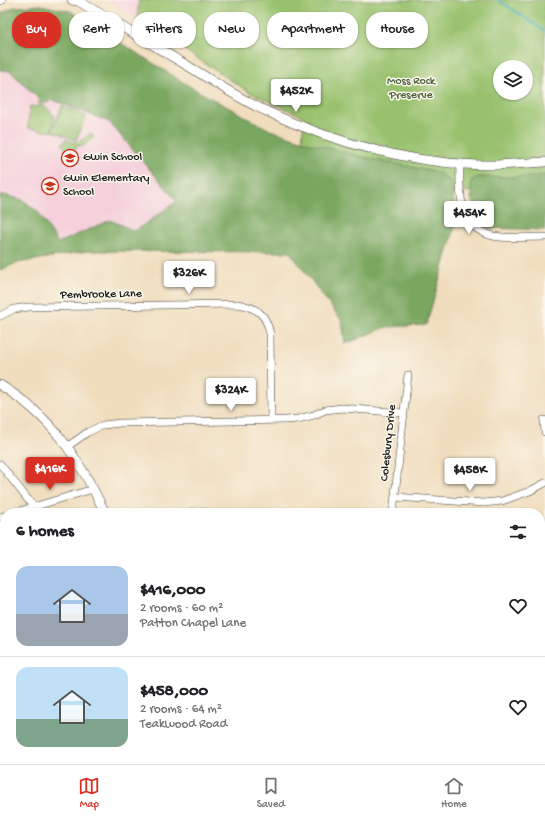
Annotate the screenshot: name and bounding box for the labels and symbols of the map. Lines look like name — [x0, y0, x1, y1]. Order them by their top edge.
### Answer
park label: Moss Rock Preserve — [387, 75, 437, 103]
pin: $452K — [268, 79, 324, 113]
school or university icon: Gwin School — [60, 148, 80, 168]
place label: Gwin School — [83, 151, 143, 165]
place label: Gwin Elementary School — [63, 172, 150, 200]
school or university icon: Gwin Elementary School — [40, 176, 60, 196]
pin: $454K — [441, 201, 497, 235]
pin: $326K — [161, 261, 217, 295]
street label: Pembrooke Lane — [59, 287, 143, 303]
pin: $324K — [203, 378, 259, 412]
street label: Colesbury Drive — [378, 403, 400, 482]
pin: $416K — [22, 457, 78, 491]
pin: $458K — [442, 458, 498, 492]

